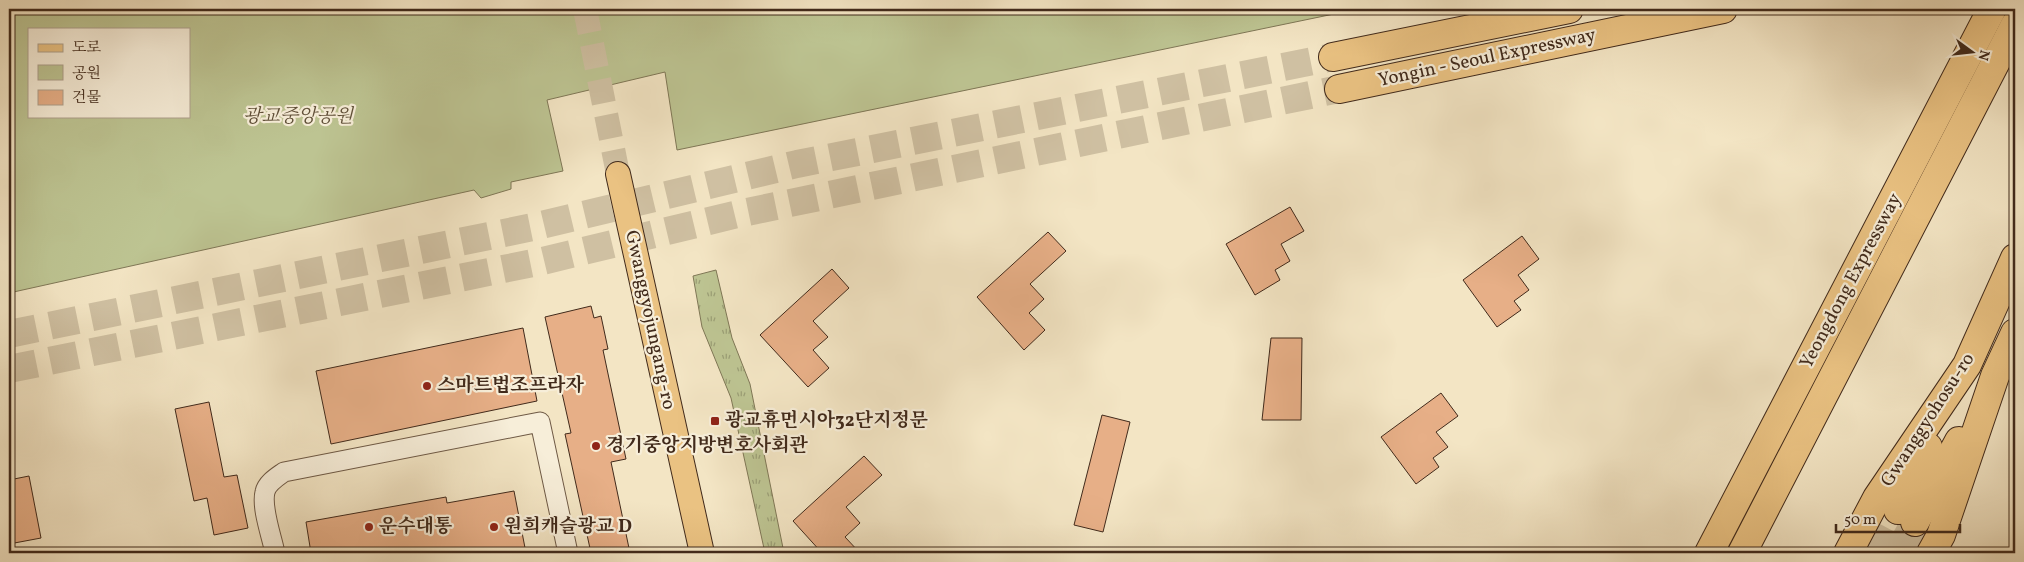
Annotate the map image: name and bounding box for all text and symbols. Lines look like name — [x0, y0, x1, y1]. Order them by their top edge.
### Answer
street label: Yongin - Seoul Expressway — [1376, 22, 1598, 94]
legend — [28, 28, 190, 118]
north arrow — [1946, 28, 1996, 78]
text: 도로 — [72, 38, 101, 59]
text: N — [1973, 48, 1994, 62]
text: 공원 — [72, 64, 101, 85]
text: 건물 — [72, 88, 101, 109]
park label: 광교중앙공원 — [243, 104, 355, 130]
street label: Yeongdong Expressway — [1794, 189, 1908, 373]
street label: Gwanggyojungang-ro — [618, 228, 682, 412]
street label: Gwanggyohosu-ro — [1875, 348, 1981, 492]
place label: 스마트법조프라자 — [437, 373, 584, 399]
marker: 스마트법조프라자 — [421, 380, 433, 392]
place label: 광교휴먼시아32단지정문 — [725, 408, 928, 434]
marker: 광교휴먼시아32단지정문 — [709, 415, 721, 427]
place label: 경기중앙지방변호사회관 — [606, 433, 809, 459]
marker: 경기중앙지방변호사회관 — [590, 440, 602, 452]
scale bar — [1836, 502, 1960, 534]
text: 50 m — [1844, 510, 1876, 531]
place label: 운수대통 — [379, 514, 452, 540]
place label: 원희캐슬광교 D — [504, 514, 632, 540]
marker: 운수대통 — [363, 521, 375, 533]
marker: 원희캐슬광교 D — [488, 521, 500, 533]

